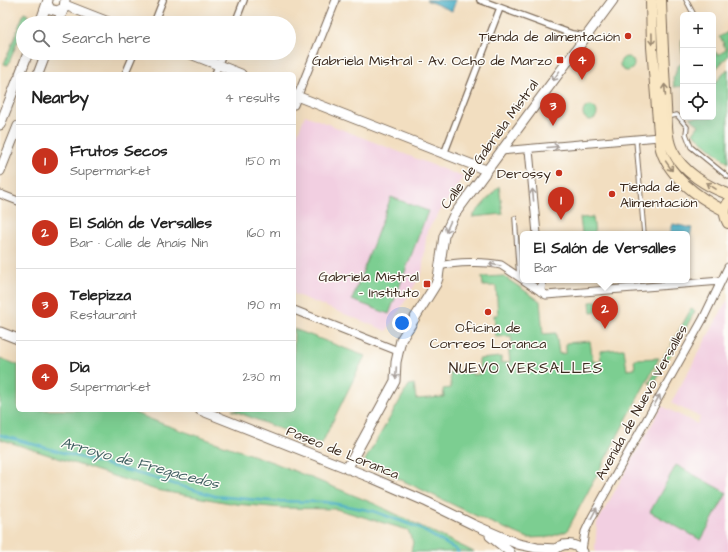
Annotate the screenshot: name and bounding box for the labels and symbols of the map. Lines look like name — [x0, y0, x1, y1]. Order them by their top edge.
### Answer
place label: Tienda de alimentación — [479, 27, 620, 47]
marker: Tienda de alimentación — [623, 31, 633, 41]
one-way arrow — [648, 32, 655, 45]
pin: 4 — [569, 47, 595, 80]
place label: Gabriela Mistral - Av. Ocho de Marzo — [312, 51, 552, 71]
marker: Gabriela Mistral - Av. Ocho de Marzo — [555, 55, 565, 65]
one-way arrow — [552, 70, 561, 81]
street label: Calle de Gabriela Mistral — [436, 76, 544, 213]
one-way arrow — [662, 84, 669, 97]
pin: 3 — [540, 93, 566, 126]
one-way arrow — [546, 144, 559, 151]
one-way arrow — [665, 160, 673, 171]
place label: Derossy — [497, 164, 551, 184]
marker: Derossy — [554, 168, 564, 178]
place label: Tienda de Alimentación — [620, 177, 697, 213]
one-way arrow — [706, 182, 717, 190]
pin: 1 — [548, 187, 574, 220]
one-way arrow — [530, 189, 537, 202]
marker: Tienda de Alimentación — [607, 189, 617, 199]
one-way arrow — [444, 221, 451, 233]
one-way arrow — [489, 260, 502, 268]
place label: Gabriela Mistral - Instituto — [319, 267, 419, 303]
marker: Gabriela Mistral - Instituto — [422, 279, 432, 289]
pin: 2 — [592, 296, 618, 329]
marker: Oficina de Correos Loranca — [483, 307, 493, 317]
your location — [392, 313, 412, 333]
place label: Oficina de Correos Loranca — [430, 318, 546, 354]
street label: Avenida de Nuevo Versalles — [591, 321, 693, 484]
district label: NUEVO VERSALLES — [449, 358, 603, 379]
one-way arrow — [392, 366, 399, 379]
one-way arrow — [654, 394, 662, 406]
street label: Paseo de Loranca — [283, 421, 402, 485]
water label: Arroyo de Fregacedos — [58, 432, 222, 496]
one-way arrow — [591, 507, 598, 519]

